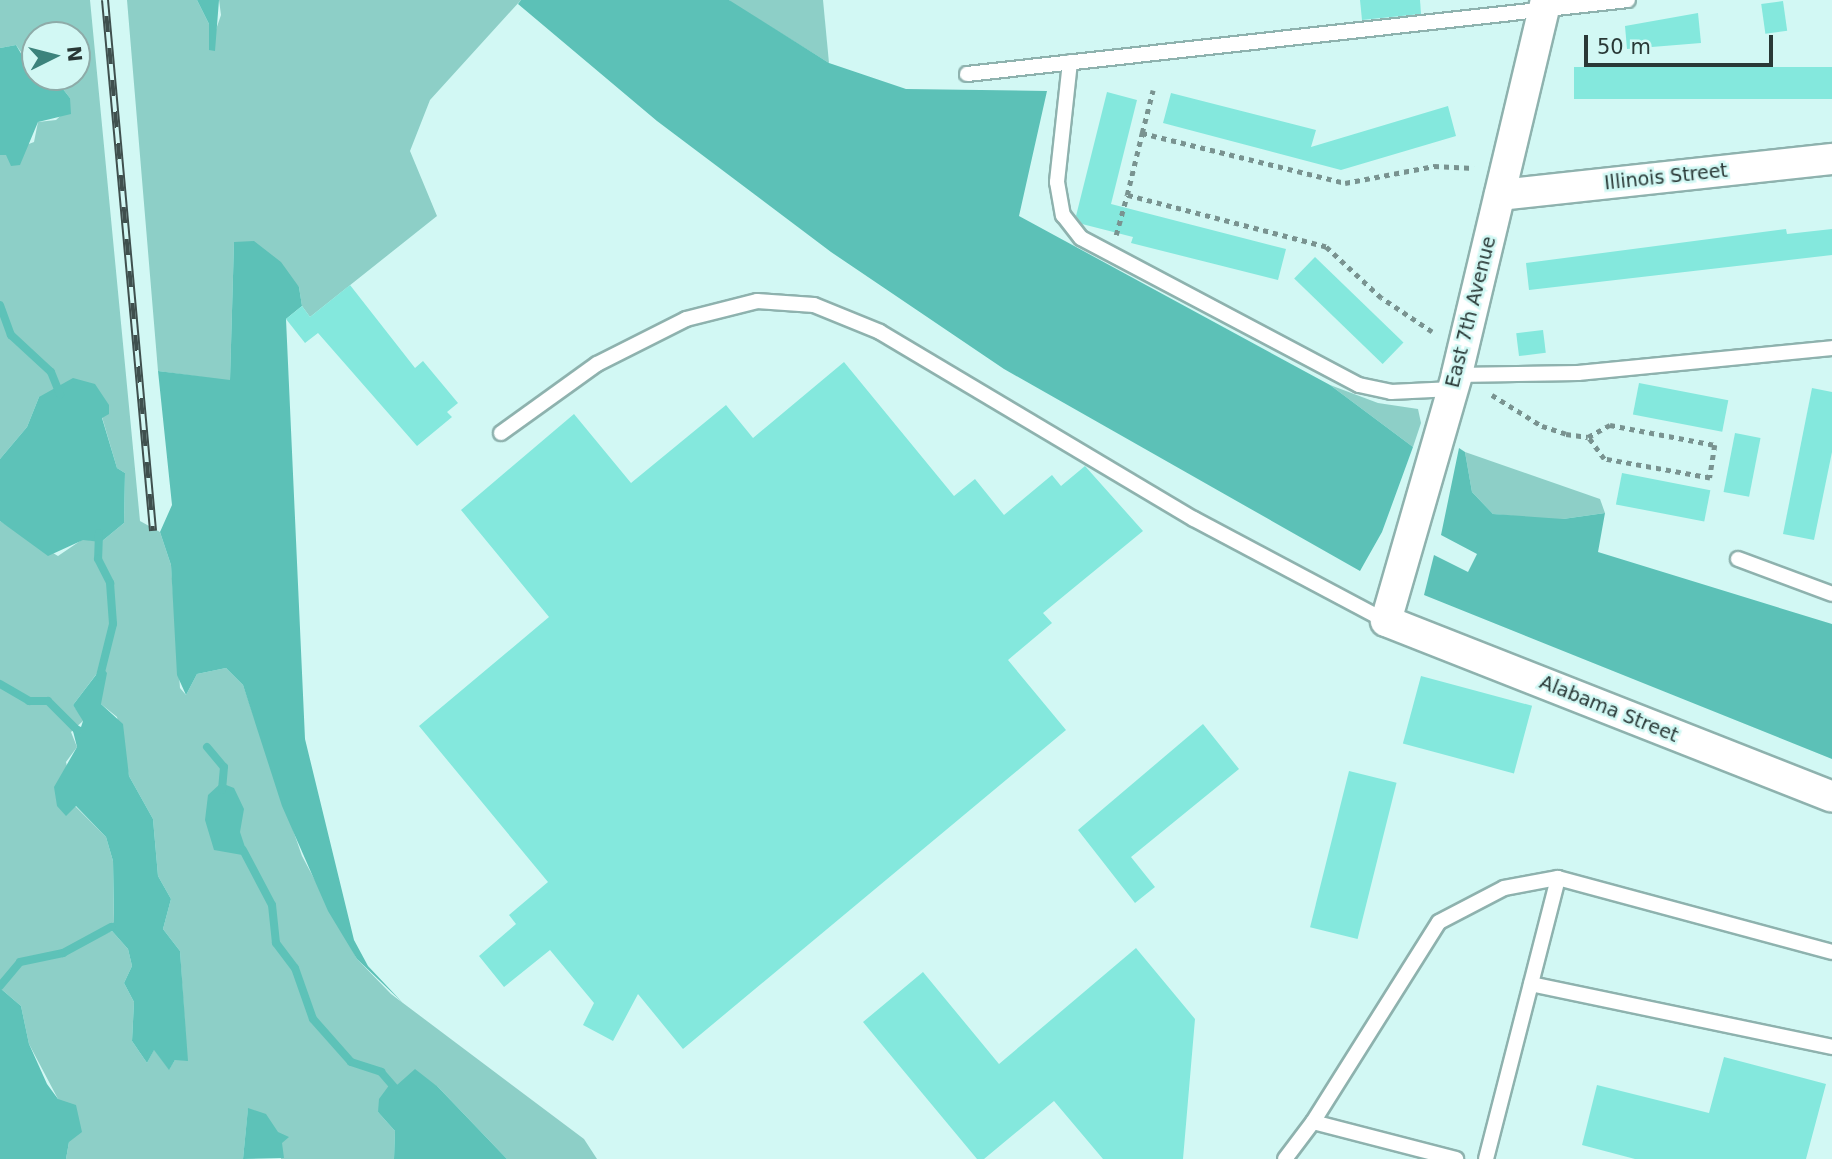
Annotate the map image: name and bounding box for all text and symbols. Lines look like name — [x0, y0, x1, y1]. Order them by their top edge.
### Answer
north arrow — [21, 21, 91, 91]
scale bar — [1587, 21, 1776, 65]
text: 50 m — [1597, 35, 1651, 59]
text: N — [63, 45, 87, 63]
street label: Illinois Street — [1603, 159, 1729, 195]
street label: East 7th Avenue — [1441, 234, 1501, 390]
street label: Alabama Street — [1536, 671, 1682, 747]

